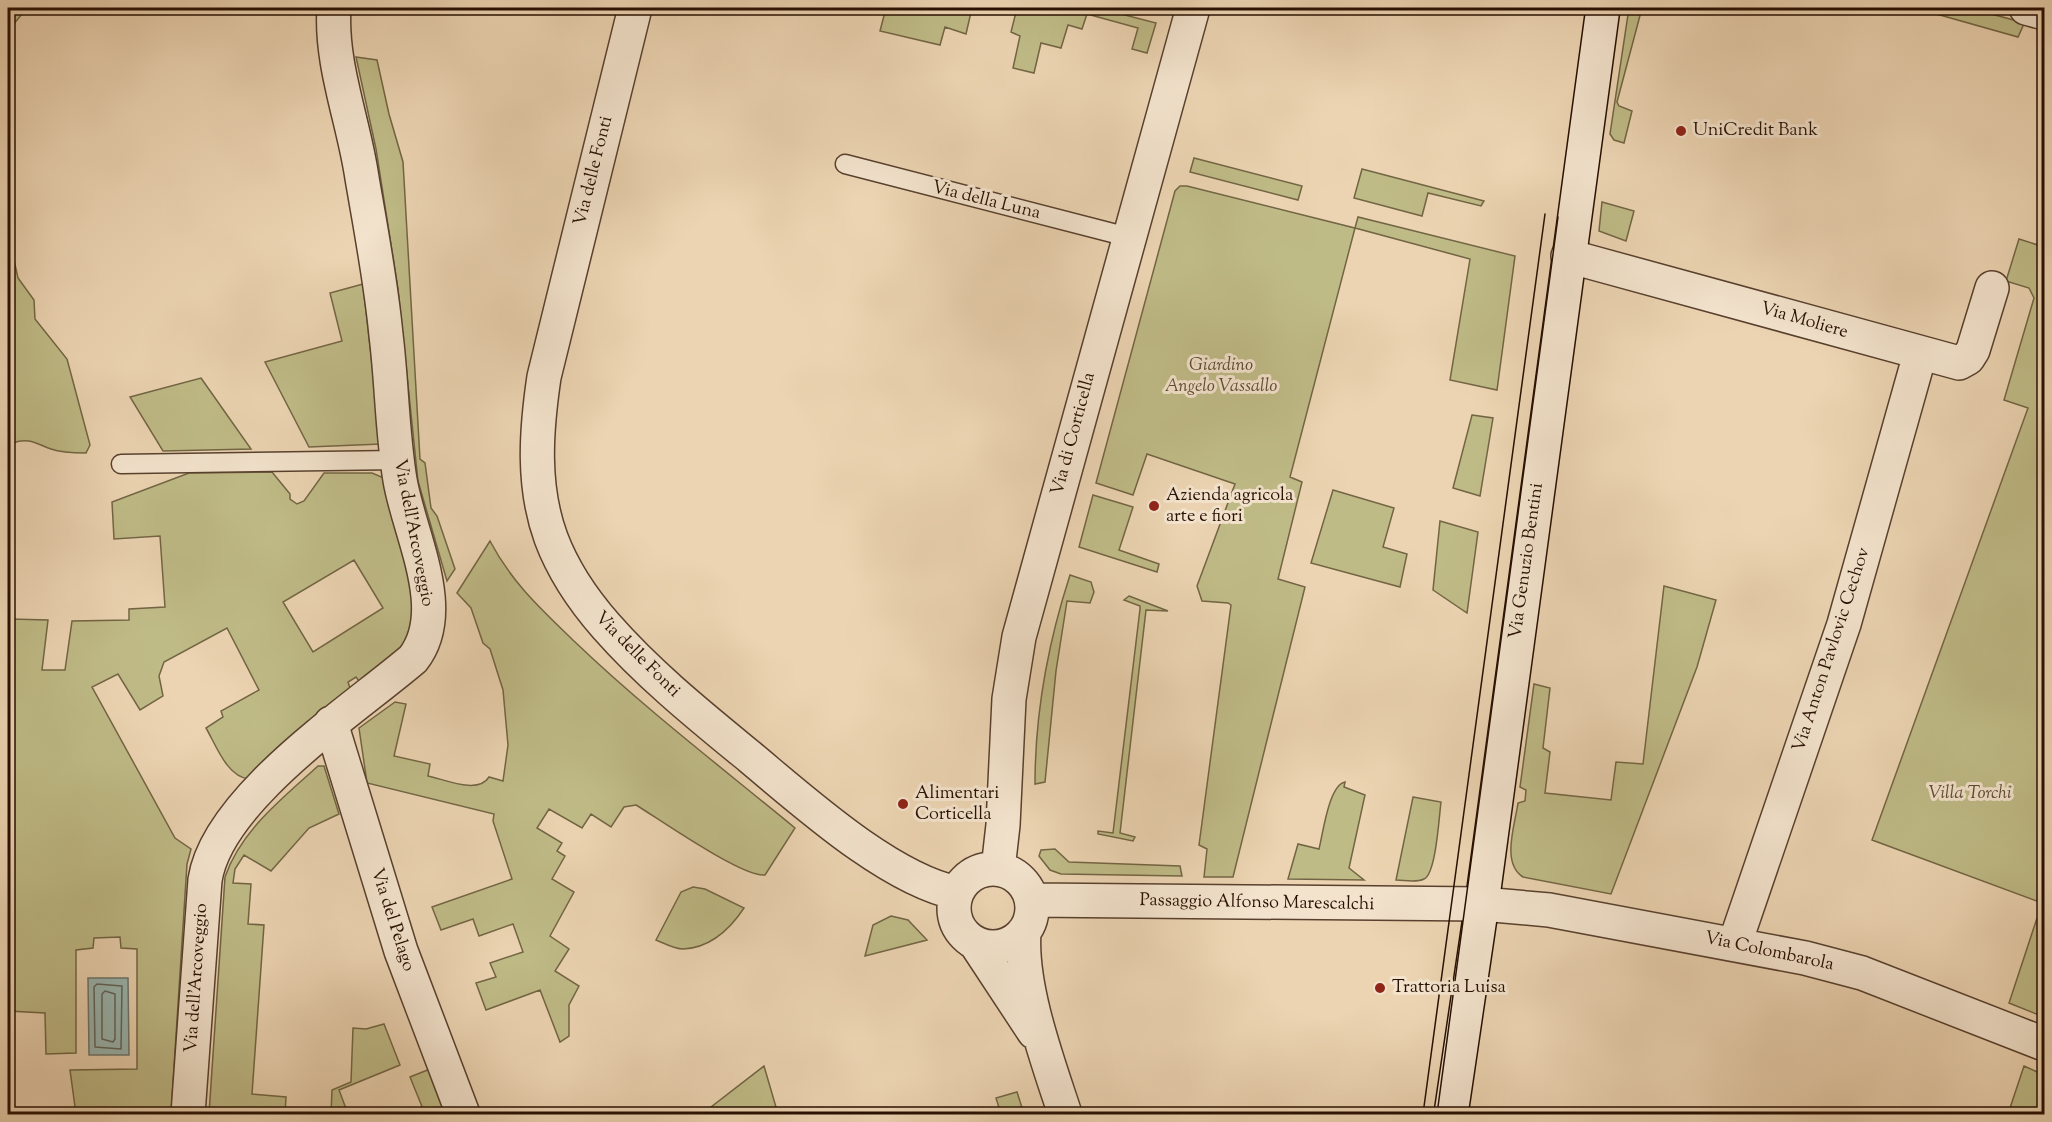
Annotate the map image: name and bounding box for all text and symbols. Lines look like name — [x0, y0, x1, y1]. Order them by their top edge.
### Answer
street label: Via delle Fonti — [568, 113, 620, 229]
place label: UniCredit Bank — [1693, 118, 1818, 144]
marker: UniCredit Bank — [1674, 124, 1688, 138]
street label: Via della Luna — [929, 175, 1043, 227]
street label: Via Moliere — [1757, 296, 1851, 346]
park label: Giardino Angelo Vassallo — [1165, 353, 1277, 400]
street label: Via di Corticella — [1045, 370, 1103, 498]
street label: Via dell'Arcoveggio — [386, 457, 440, 609]
street label: Via Genuzio Bentini — [1503, 481, 1551, 641]
place label: Azienda agricola arte e fiori — [1166, 483, 1293, 530]
marker: Azienda agricola arte e fiori — [1147, 499, 1161, 513]
street label: Via Anton Pavlovic Cechov — [1787, 544, 1878, 756]
street label: Via delle Fonti — [588, 606, 686, 704]
place label: Alimentari Corticella — [915, 781, 999, 828]
park label: Villa Torchi — [1928, 781, 2012, 807]
marker: Alimentari Corticella — [896, 797, 910, 811]
street label: Via del Pelago — [363, 865, 421, 975]
street label: Passaggio Alfonso Marescalchi — [1139, 888, 1375, 918]
street label: Via dell'Arcoveggio — [179, 902, 215, 1054]
street label: Via Colombarola — [1702, 926, 1836, 978]
place label: Trattoria Luisa — [1392, 975, 1506, 1001]
marker: Trattoria Luisa — [1373, 981, 1387, 995]

